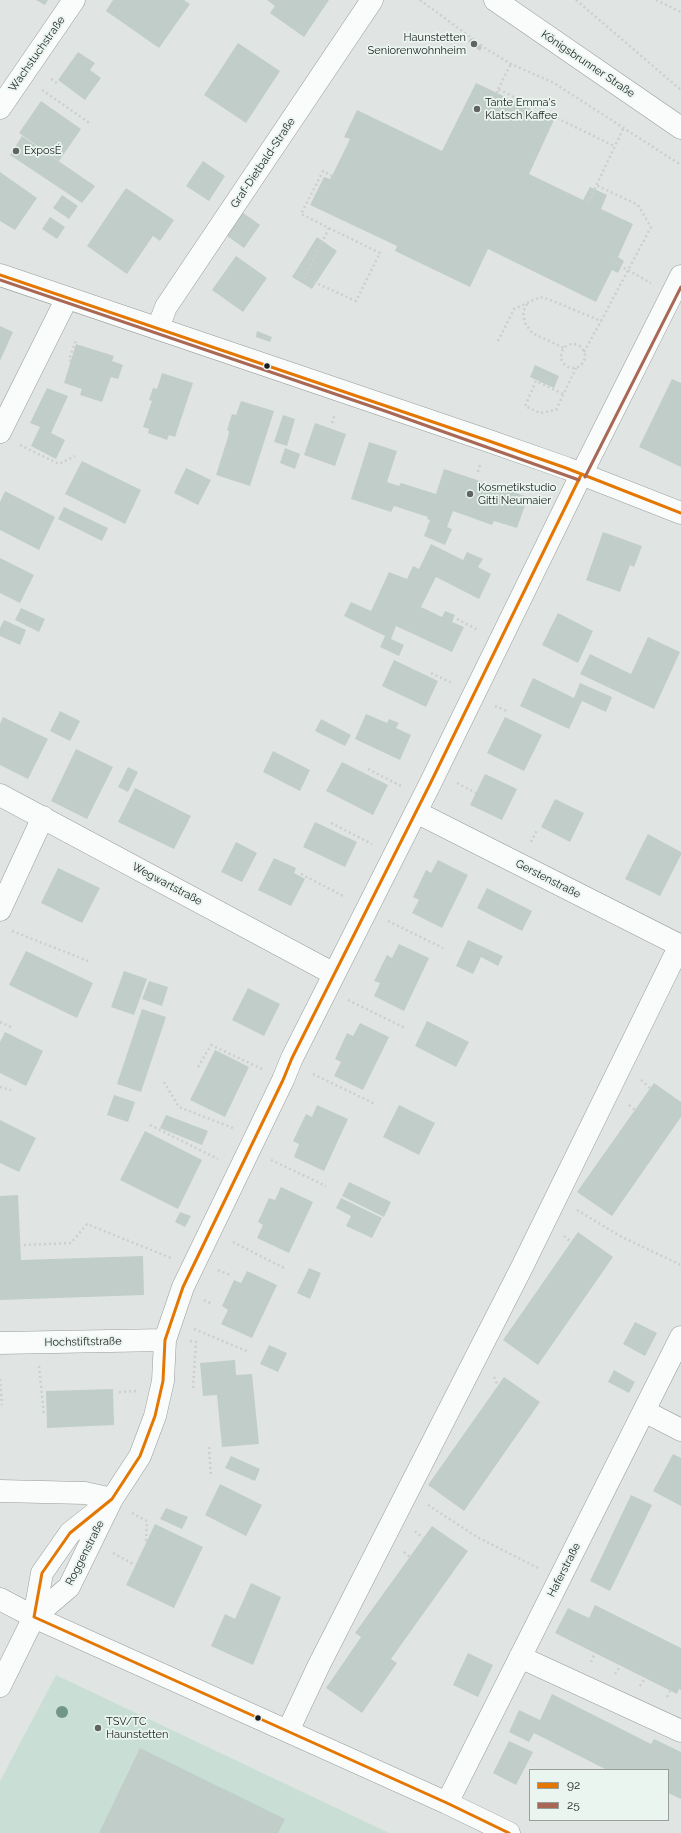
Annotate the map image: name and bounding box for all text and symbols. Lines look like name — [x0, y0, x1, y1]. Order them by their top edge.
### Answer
street label: Wachstuchstraße — [6, 14, 68, 94]
street label: Königsbrunner Straße — [539, 28, 637, 100]
place label: Haunstetten Seniorenwohnheim — [368, 31, 466, 57]
marker: Haunstetten Seniorenwohnheim — [469, 39, 479, 49]
place label: Tante Emma's Klatsch Kaffee — [485, 96, 557, 122]
marker: Tante Emma's Klatsch Kaffee — [472, 104, 482, 114]
street label: Graf-Dietbald-Straße — [228, 115, 298, 211]
place label: ExposÉ — [24, 144, 62, 158]
marker: ExposÉ — [11, 146, 21, 156]
unlabelled marker — [262, 361, 272, 371]
place label: Kosmetikstudio Gitti Neumaier — [478, 481, 556, 507]
marker: Kosmetikstudio Gitti Neumaier — [465, 489, 475, 499]
street label: Gerstenstraße — [513, 857, 583, 901]
street label: Wegwartstraße — [130, 860, 204, 908]
street label: Hochstiftstraße — [44, 1335, 122, 1349]
street label: Roggenstraße — [63, 1518, 107, 1588]
street label: Haferstraße — [545, 1541, 583, 1599]
unlabelled marker — [253, 1713, 263, 1723]
place label: TSV/TC Haunstetten — [106, 1715, 168, 1741]
marker: TSV/TC Haunstetten — [93, 1723, 103, 1733]
legend — [529, 1769, 669, 1821]
text: 92 — [567, 1778, 580, 1792]
text: 25 — [567, 1798, 580, 1812]

